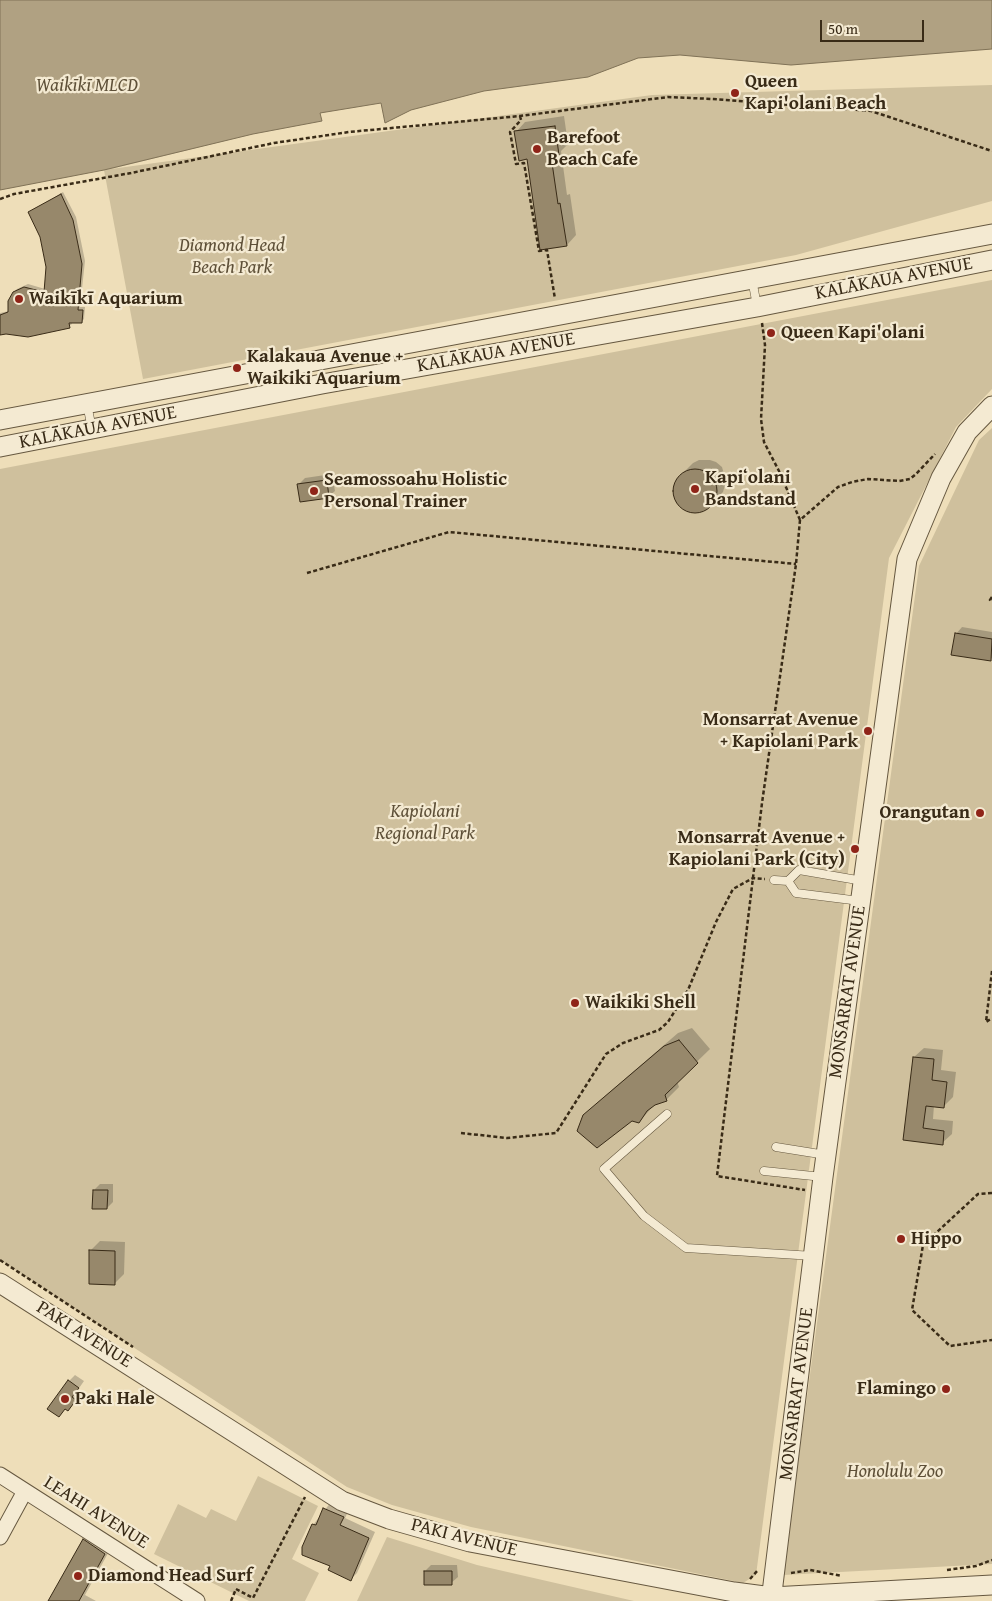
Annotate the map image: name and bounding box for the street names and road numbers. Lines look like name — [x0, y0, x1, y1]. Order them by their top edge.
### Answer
street label: KALĀKAUA AVENUE — [814, 253, 974, 305]
street label: KALĀKAUA AVENUE — [415, 328, 577, 378]
street label: KALĀKAUA AVENUE — [18, 402, 178, 454]
street label: MONSARRAT AVENUE — [825, 904, 871, 1080]
street label: PAKI AVENUE — [32, 1297, 136, 1373]
street label: MONSARRAT AVENUE — [775, 1306, 819, 1482]
street label: LEAHI AVENUE — [39, 1472, 153, 1554]
street label: PAKI AVENUE — [409, 1514, 519, 1562]

